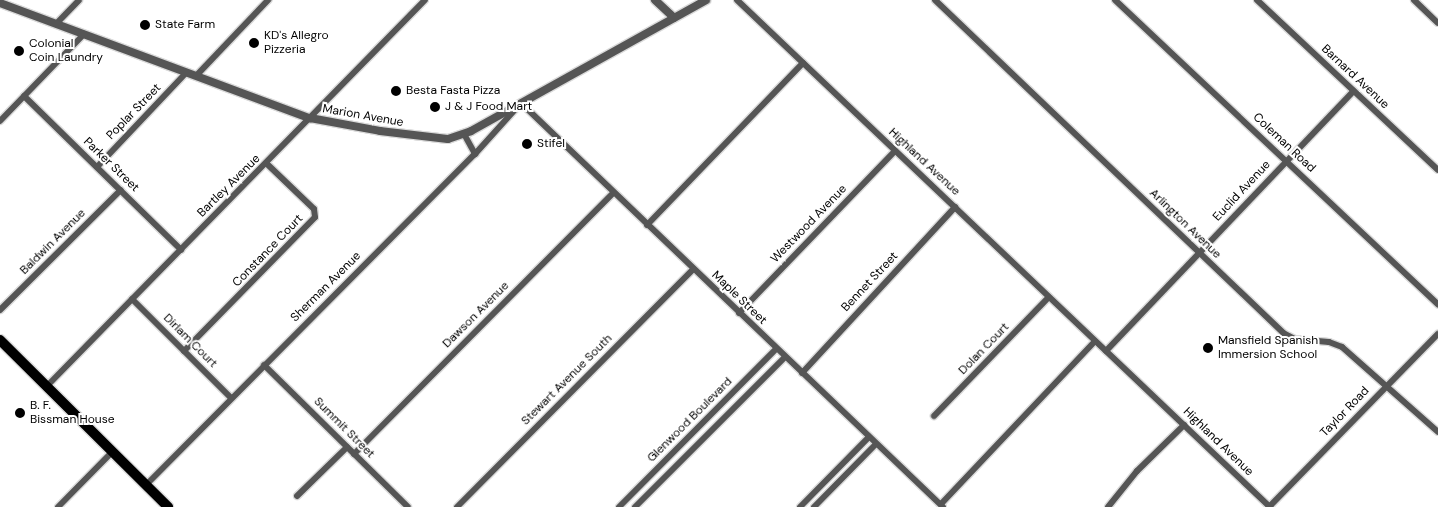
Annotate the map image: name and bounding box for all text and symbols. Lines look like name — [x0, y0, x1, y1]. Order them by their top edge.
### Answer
place label: State Farm — [155, 18, 215, 32]
marker: State Farm — [139, 19, 151, 31]
place label: KD's Allegro Pizzeria — [264, 29, 329, 57]
place label: Colonial Coin Laundry — [29, 37, 103, 65]
marker: KD's Allegro Pizzeria — [248, 37, 260, 49]
street label: Barnard Avenue — [1318, 42, 1392, 112]
marker: Colonial Coin Laundry — [13, 45, 25, 57]
street label: Poplar Street — [104, 81, 164, 143]
place label: Besta Fasta Pizza — [406, 84, 500, 98]
marker: Besta Fasta Pizza — [390, 85, 402, 97]
place label: J & J Food Mart — [445, 100, 532, 114]
marker: J & J Food Mart — [429, 101, 441, 113]
street label: Marion Avenue — [321, 102, 405, 130]
street label: Coleman Road — [1250, 110, 1318, 176]
street label: Highland Avenue — [885, 125, 963, 199]
street label: Parker Street — [80, 135, 142, 195]
place label: Stifel — [537, 137, 565, 151]
marker: Stifel — [521, 138, 533, 150]
street label: Bartley Avenue — [195, 152, 263, 220]
street label: Euclid Avenue — [1210, 158, 1274, 224]
street label: Westwood Avenue — [768, 182, 850, 266]
street label: Arlington Avenue — [1146, 186, 1224, 262]
street label: Baldwin Avenue — [17, 206, 89, 278]
street label: Constance Court — [230, 212, 306, 290]
street label: Sherman Avenue — [288, 249, 364, 325]
street label: Bennet Street — [839, 249, 901, 315]
street label: Maple Street — [709, 268, 769, 328]
street label: Dawson Avenue — [440, 279, 512, 351]
street label: Dirlam Court — [160, 311, 220, 371]
street label: Dolan Court — [956, 320, 1012, 378]
street label: Stewart Avenue South — [519, 332, 615, 428]
place label: Mansfield Spanish Immersion School — [1218, 334, 1318, 362]
marker: Mansfield Spanish Immersion School — [1202, 342, 1214, 354]
street label: Glenwood Boulevard — [645, 375, 735, 465]
street label: Taylor Road — [1318, 384, 1372, 440]
street label: Summit Street — [311, 395, 377, 461]
place label: B. F. Bissman House — [30, 399, 114, 427]
street label: Highland Avenue — [1180, 405, 1256, 479]
marker: B. F. Bissman House — [14, 407, 26, 419]

